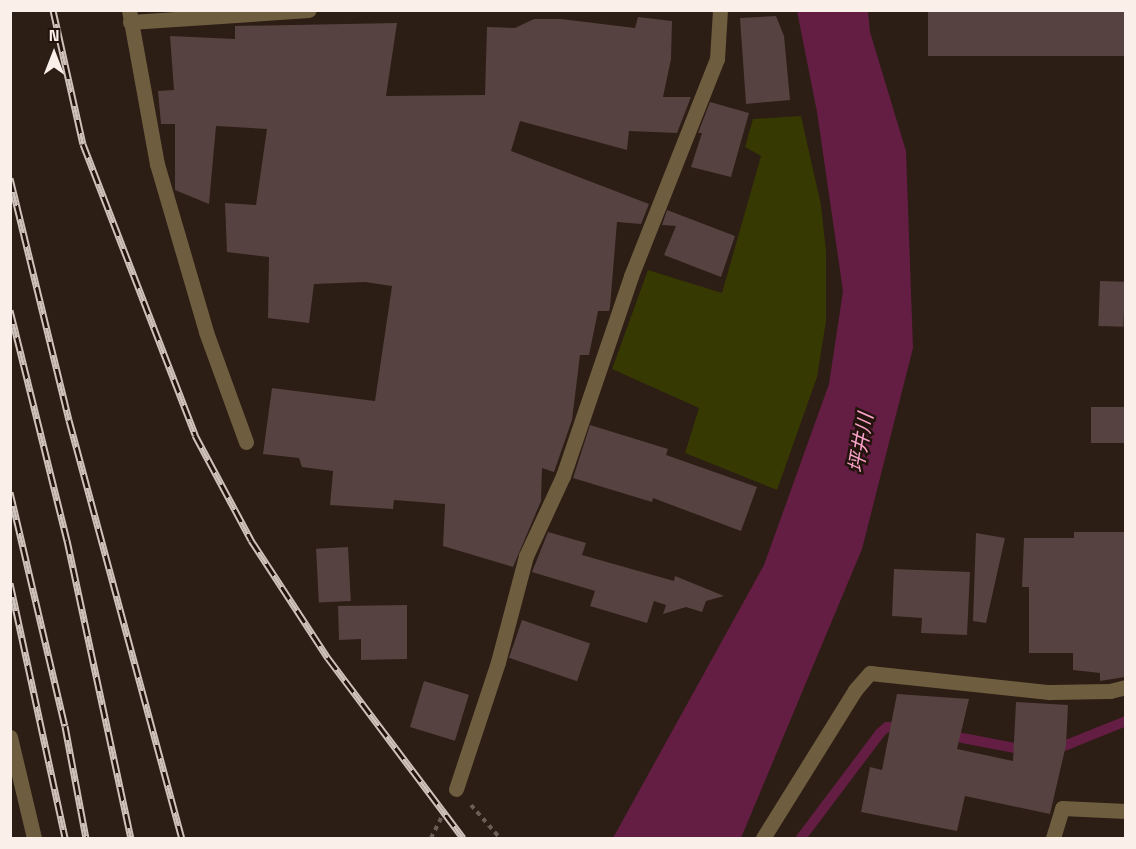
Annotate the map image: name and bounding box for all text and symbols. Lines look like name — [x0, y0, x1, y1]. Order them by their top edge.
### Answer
north arrow — [24, 24, 84, 84]
text: N — [49, 25, 59, 46]
water label: 坪井川 — [844, 411, 878, 475]

